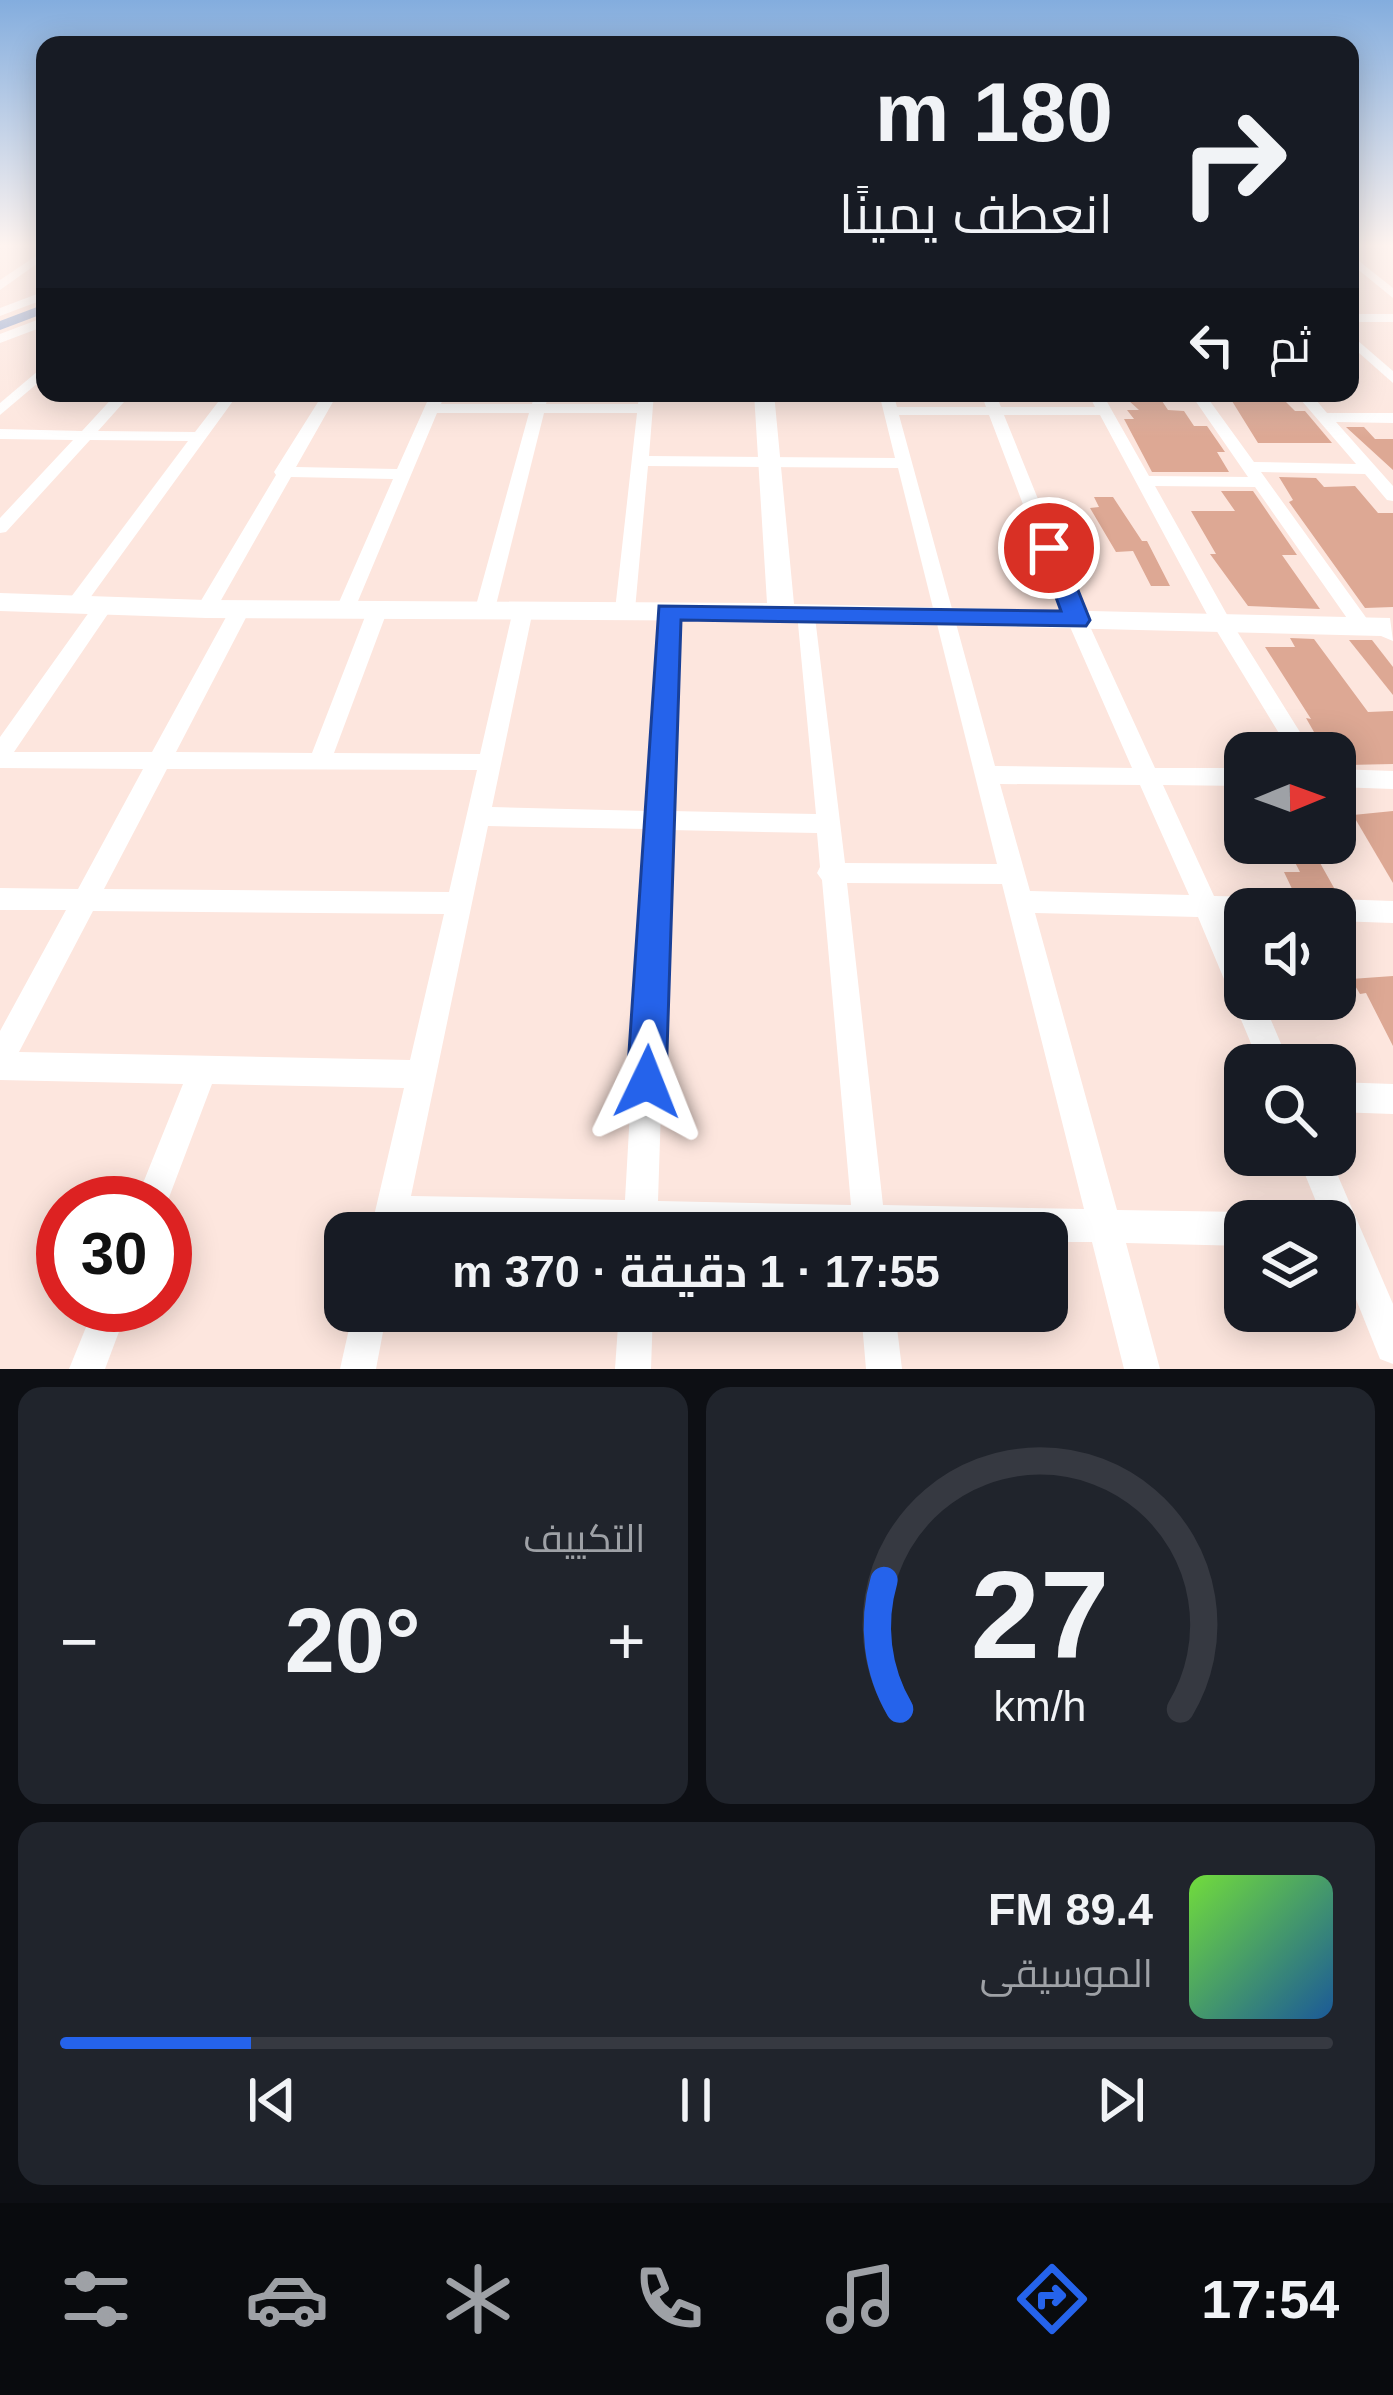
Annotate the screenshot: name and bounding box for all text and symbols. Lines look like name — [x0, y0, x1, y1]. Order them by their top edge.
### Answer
text: 180 m — [875, 65, 1113, 159]
icon: right — [1155, 84, 1311, 240]
text: انعطف يمينًا — [839, 184, 1113, 244]
icon: left — [1179, 312, 1245, 378]
text: ثم — [1269, 321, 1311, 372]
pin — [998, 497, 1100, 599]
icon: arrive — [1016, 515, 1082, 581]
north arrow — [1224, 732, 1356, 864]
map controls — [1224, 732, 1356, 1332]
button: sound — [1224, 888, 1356, 1020]
position arrow — [584, 1019, 710, 1145]
button: search — [1224, 1044, 1356, 1176]
speed limit sign: 30 — [36, 1176, 192, 1332]
button: layers — [1224, 1200, 1356, 1332]
text: 17:55 · 1 دقيقة · 370 m — [452, 1246, 940, 1297]
text: التكييف — [523, 1517, 646, 1560]
text: 27 — [971, 1545, 1110, 1684]
text: 20° — [285, 1591, 421, 1691]
text: − — [60, 1604, 99, 1678]
text: + — [607, 1604, 645, 1678]
text: km/h — [994, 1681, 1087, 1729]
text: 89.4 FM — [988, 1884, 1153, 1935]
text: الموسيقى — [980, 1952, 1153, 1995]
icon: previous — [239, 2067, 305, 2133]
icon: pause — [663, 2067, 729, 2133]
icon: next — [1088, 2067, 1154, 2133]
icon: filters — [54, 2257, 138, 2341]
icon: car — [245, 2257, 329, 2341]
icon: climate — [436, 2257, 520, 2341]
icon: phone — [627, 2257, 711, 2341]
icon: music — [819, 2257, 903, 2341]
icon: directions — [1010, 2257, 1094, 2341]
text: 17:54 — [1201, 2269, 1339, 2329]

